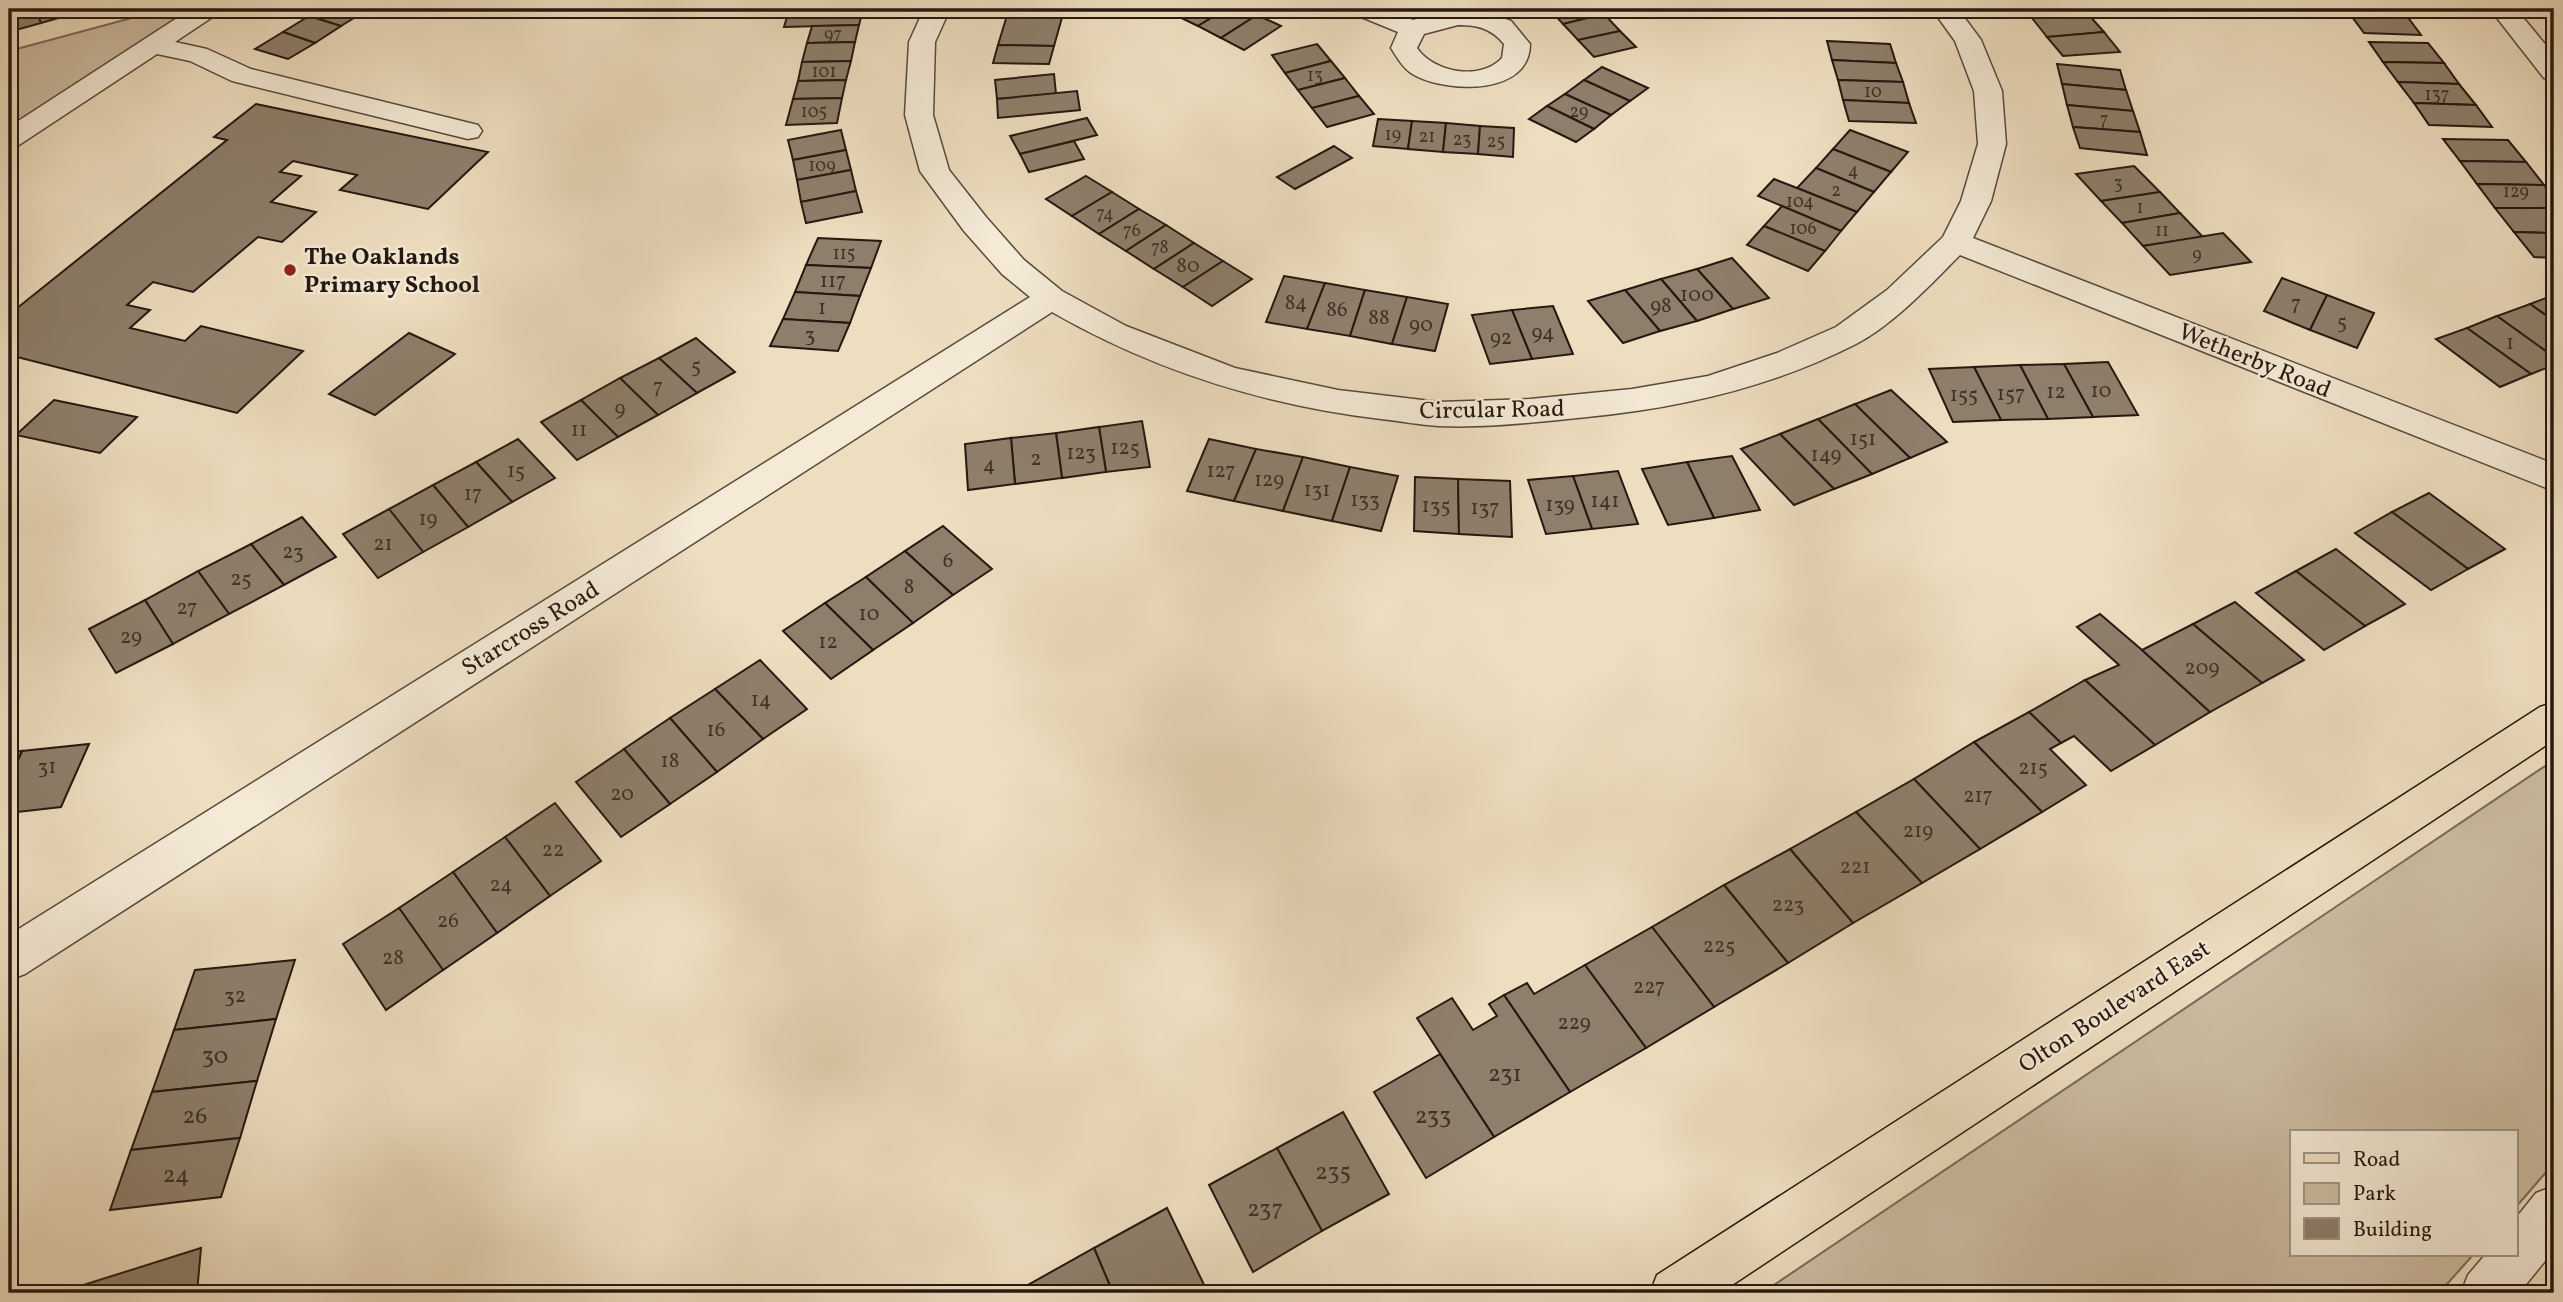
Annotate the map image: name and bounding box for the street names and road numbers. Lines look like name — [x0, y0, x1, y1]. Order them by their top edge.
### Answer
street label: Wetherby Road — [2173, 316, 2336, 408]
street label: Circular Road — [1419, 393, 1565, 429]
street label: Starcross Road — [456, 574, 607, 686]
street label: Olton Boulevard East — [2013, 933, 2218, 1083]

